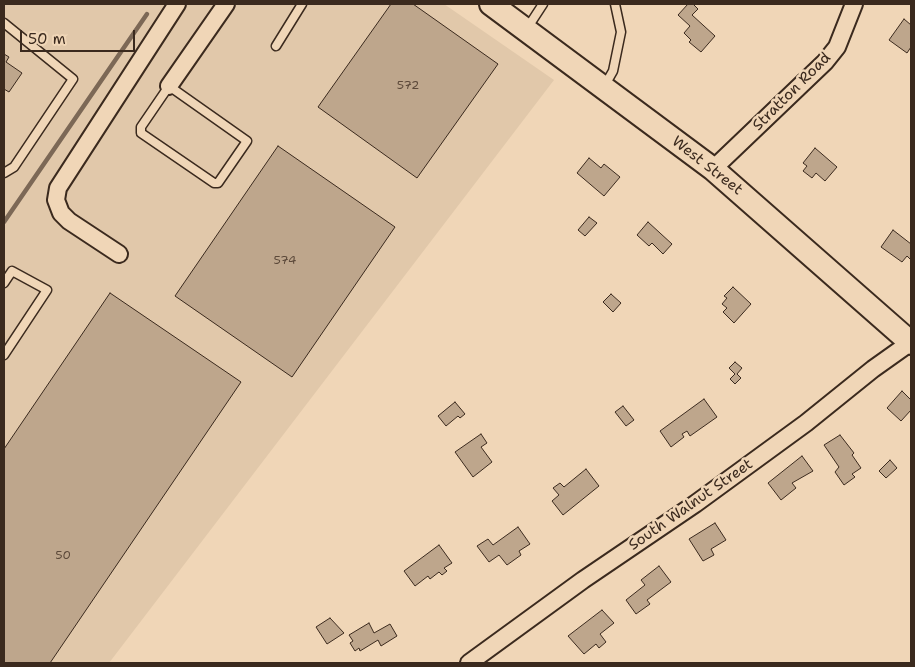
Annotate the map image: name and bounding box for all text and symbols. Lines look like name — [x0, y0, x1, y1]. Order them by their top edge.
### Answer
scale bar — [22, 20, 138, 52]
text: 50 m — [28, 29, 66, 49]
street label: Stratton Road — [749, 49, 835, 135]
house number: 572 — [397, 79, 419, 93]
street label: West Street — [668, 133, 746, 199]
house number: 574 — [273, 254, 297, 268]
street label: South Walnut Street — [625, 455, 757, 555]
house number: 50 — [55, 549, 71, 563]

